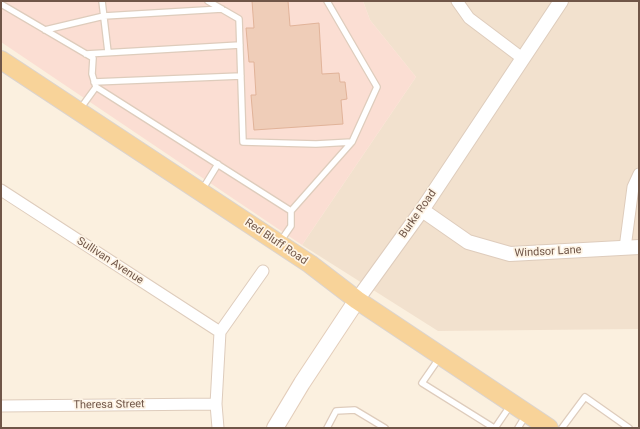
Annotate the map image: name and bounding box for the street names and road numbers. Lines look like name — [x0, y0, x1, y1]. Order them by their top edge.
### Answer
street label: Burke Road — [397, 187, 439, 241]
street label: Red Bluff Road — [242, 216, 310, 268]
street label: Sullivan Avenue — [74, 235, 146, 287]
street label: Windsor Lane — [514, 244, 582, 260]
street label: Theresa Street — [73, 398, 145, 412]

